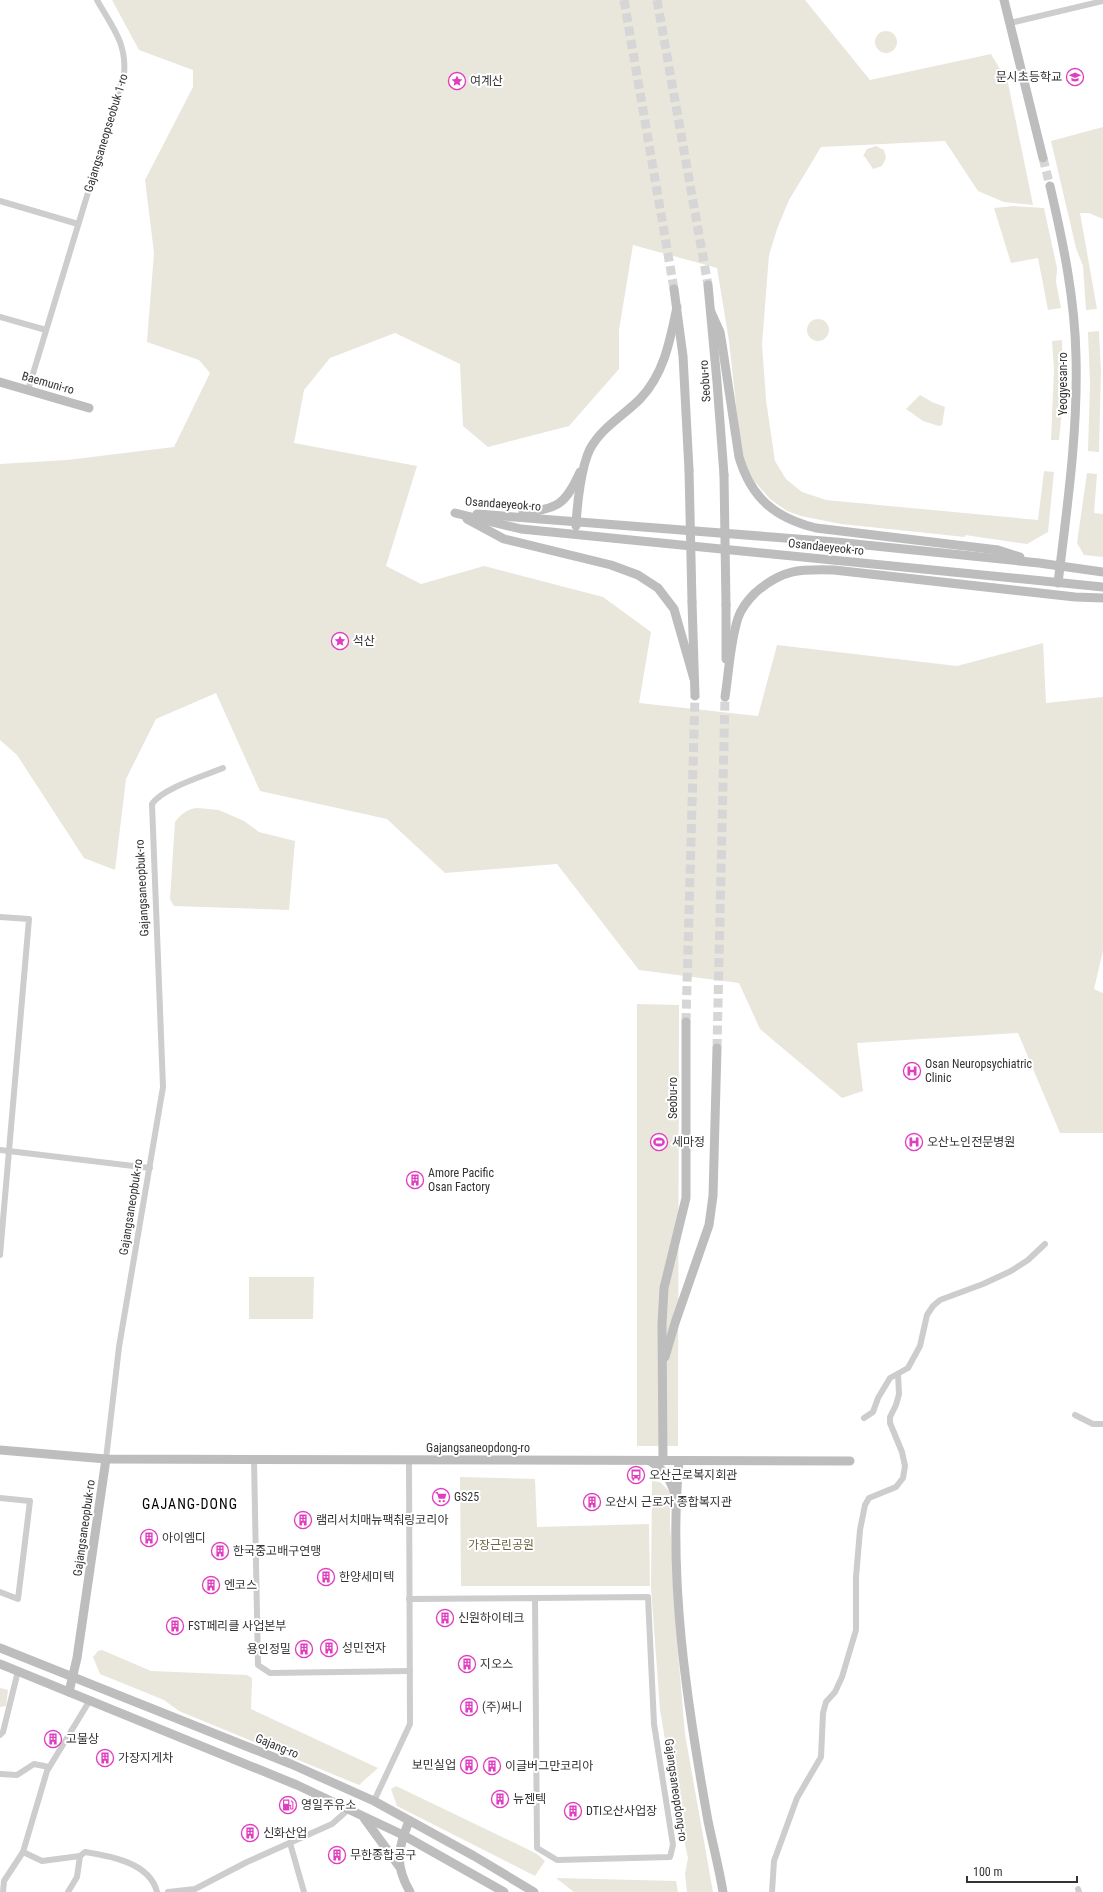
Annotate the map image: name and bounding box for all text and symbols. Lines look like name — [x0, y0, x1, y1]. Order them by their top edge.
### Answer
school or university icon: 문시초등학교 — [1065, 67, 1085, 87]
place label: 문시초등학교 — [996, 70, 1062, 84]
place icon: 여계산 — [447, 71, 467, 91]
street label: Gajangsaneopseobuk 1-ro — [81, 72, 131, 194]
place label: 여계산 — [470, 74, 503, 88]
street label: Yeogyesan-ro — [1056, 352, 1070, 416]
street label: Seobu-ro — [697, 359, 713, 403]
street label: Baemuni-ro — [20, 369, 76, 397]
street label: Osandaeyeok-ro — [465, 494, 541, 514]
street label: Osandaeyeok-ro — [787, 536, 865, 558]
place icon: 석산 — [330, 631, 350, 651]
place label: 석산 — [353, 634, 375, 648]
street label: Gajangsaneopbuk-ro — [132, 839, 152, 937]
place label: Osan Neuropsychiatric Clinic — [925, 1057, 1033, 1085]
hospital icon: Osan Neuropsychiatric Clinic — [902, 1061, 922, 1081]
street label: Seobu-ro — [666, 1077, 680, 1119]
sports icon: 세마정 — [649, 1132, 669, 1152]
hospital icon: 오산노인전문병원 — [904, 1132, 924, 1152]
place label: 세마정 — [672, 1135, 705, 1149]
place label: 오산노인전문병원 — [927, 1135, 1015, 1149]
street label: Gajangsaneopbuk-ro — [116, 1158, 146, 1256]
place label: Amore Pacific Osan Factory — [428, 1166, 494, 1194]
building icon: Amore Pacific Osan Factory — [405, 1170, 425, 1190]
street label: Gajangsaneopdong-ro — [426, 1441, 530, 1455]
bus stop icon: 오산근로복지회관 — [626, 1465, 646, 1485]
place label: 오산근로복지회관 — [649, 1468, 737, 1482]
street label: Gajangsaneopbuk-ro — [70, 1479, 98, 1577]
supermarket icon: GS25 — [431, 1487, 451, 1507]
place label: GS25 — [454, 1490, 479, 1504]
building icon: 오산시 근로자 종합복지관 — [582, 1492, 602, 1512]
place label: 오산시 근로자 종합복지관 — [605, 1495, 732, 1509]
district label: GAJANG-DONG — [142, 1496, 238, 1512]
building icon: 램리서치매뉴팩춰링코리아 — [293, 1510, 313, 1530]
place label: 램리서치매뉴팩춰링코리아 — [316, 1513, 448, 1527]
building icon: 아이엠디 — [139, 1528, 159, 1548]
place label: 아이엠디 — [162, 1531, 206, 1545]
park label: 가장근린공원 — [468, 1538, 534, 1552]
building icon: 한국중고배구연맹 — [210, 1541, 230, 1561]
place label: 한국중고배구연맹 — [233, 1544, 321, 1558]
building icon: 한양세미텍 — [316, 1567, 336, 1587]
place label: 한양세미텍 — [339, 1570, 394, 1584]
building icon: 엔코스 — [201, 1575, 221, 1595]
place label: 엔코스 — [224, 1578, 257, 1592]
building icon: 신원하이테크 — [435, 1608, 455, 1628]
place label: 신원하이테크 — [458, 1611, 524, 1625]
building icon: FST페리클 사업본부 — [165, 1616, 185, 1636]
place label: FST페리클 사업본부 — [188, 1619, 286, 1633]
building icon: 성민전자 — [319, 1638, 339, 1658]
building icon: 용인정밀 — [294, 1639, 314, 1659]
place label: 성민전자 — [342, 1641, 386, 1655]
place label: 용인정밀 — [247, 1642, 291, 1656]
building icon: 지오스 — [457, 1654, 477, 1674]
place label: 지오스 — [480, 1657, 513, 1671]
building icon: (주)써니 — [459, 1697, 479, 1717]
place label: (주)써니 — [482, 1700, 523, 1714]
building icon: 고물상 — [43, 1729, 63, 1749]
street label: Gajang-ro — [253, 1731, 301, 1761]
place label: 고물상 — [66, 1732, 99, 1746]
street label: Gajangsaneopdong-ro — [662, 1738, 690, 1842]
building icon: 가장지게차 — [95, 1748, 115, 1768]
place label: 가장지게차 — [118, 1751, 173, 1765]
building icon: 보민실업 — [459, 1755, 479, 1775]
building icon: 이글버그만코리아 — [482, 1756, 502, 1776]
place label: 보민실업 — [412, 1758, 456, 1772]
place label: 이글버그만코리아 — [505, 1759, 593, 1773]
building icon: 뉴젠텍 — [490, 1789, 510, 1809]
place label: 뉴젠텍 — [513, 1792, 546, 1806]
fuel station icon: 영일주유소 — [278, 1795, 298, 1815]
place label: 영일주유소 — [301, 1798, 356, 1812]
building icon: DTI오산사업장 — [563, 1801, 583, 1821]
place label: DTI오산사업장 — [586, 1804, 657, 1818]
building icon: 신화산업 — [240, 1823, 260, 1843]
place label: 신화산업 — [263, 1826, 307, 1840]
building icon: 무한종합공구 — [327, 1845, 347, 1865]
place label: 무한종합공구 — [350, 1848, 416, 1862]
scale bar — [967, 1858, 1077, 1884]
text: 100 m — [973, 1865, 1003, 1879]

